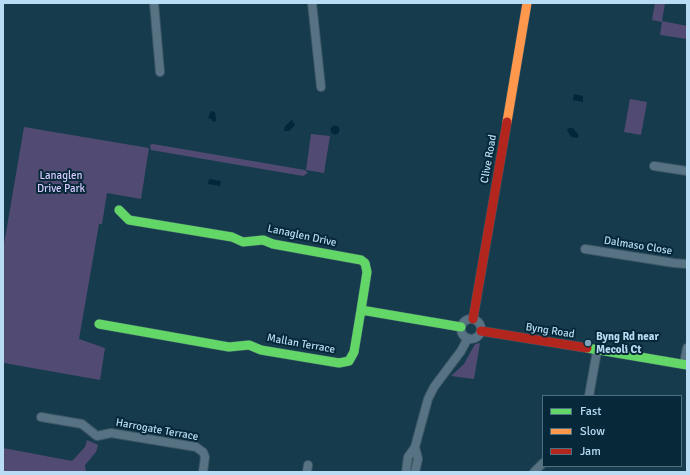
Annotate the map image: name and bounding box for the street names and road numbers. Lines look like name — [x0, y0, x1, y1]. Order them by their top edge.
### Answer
street label: Clive Road — [478, 134, 500, 184]
street label: Lanaglen Drive — [266, 222, 338, 250]
street label: Dalmaso Close — [603, 234, 673, 258]
street label: Byng Road — [525, 321, 575, 341]
street label: Mallan Terrace — [266, 332, 336, 356]
street label: Harrogate Terrace — [115, 416, 199, 444]

